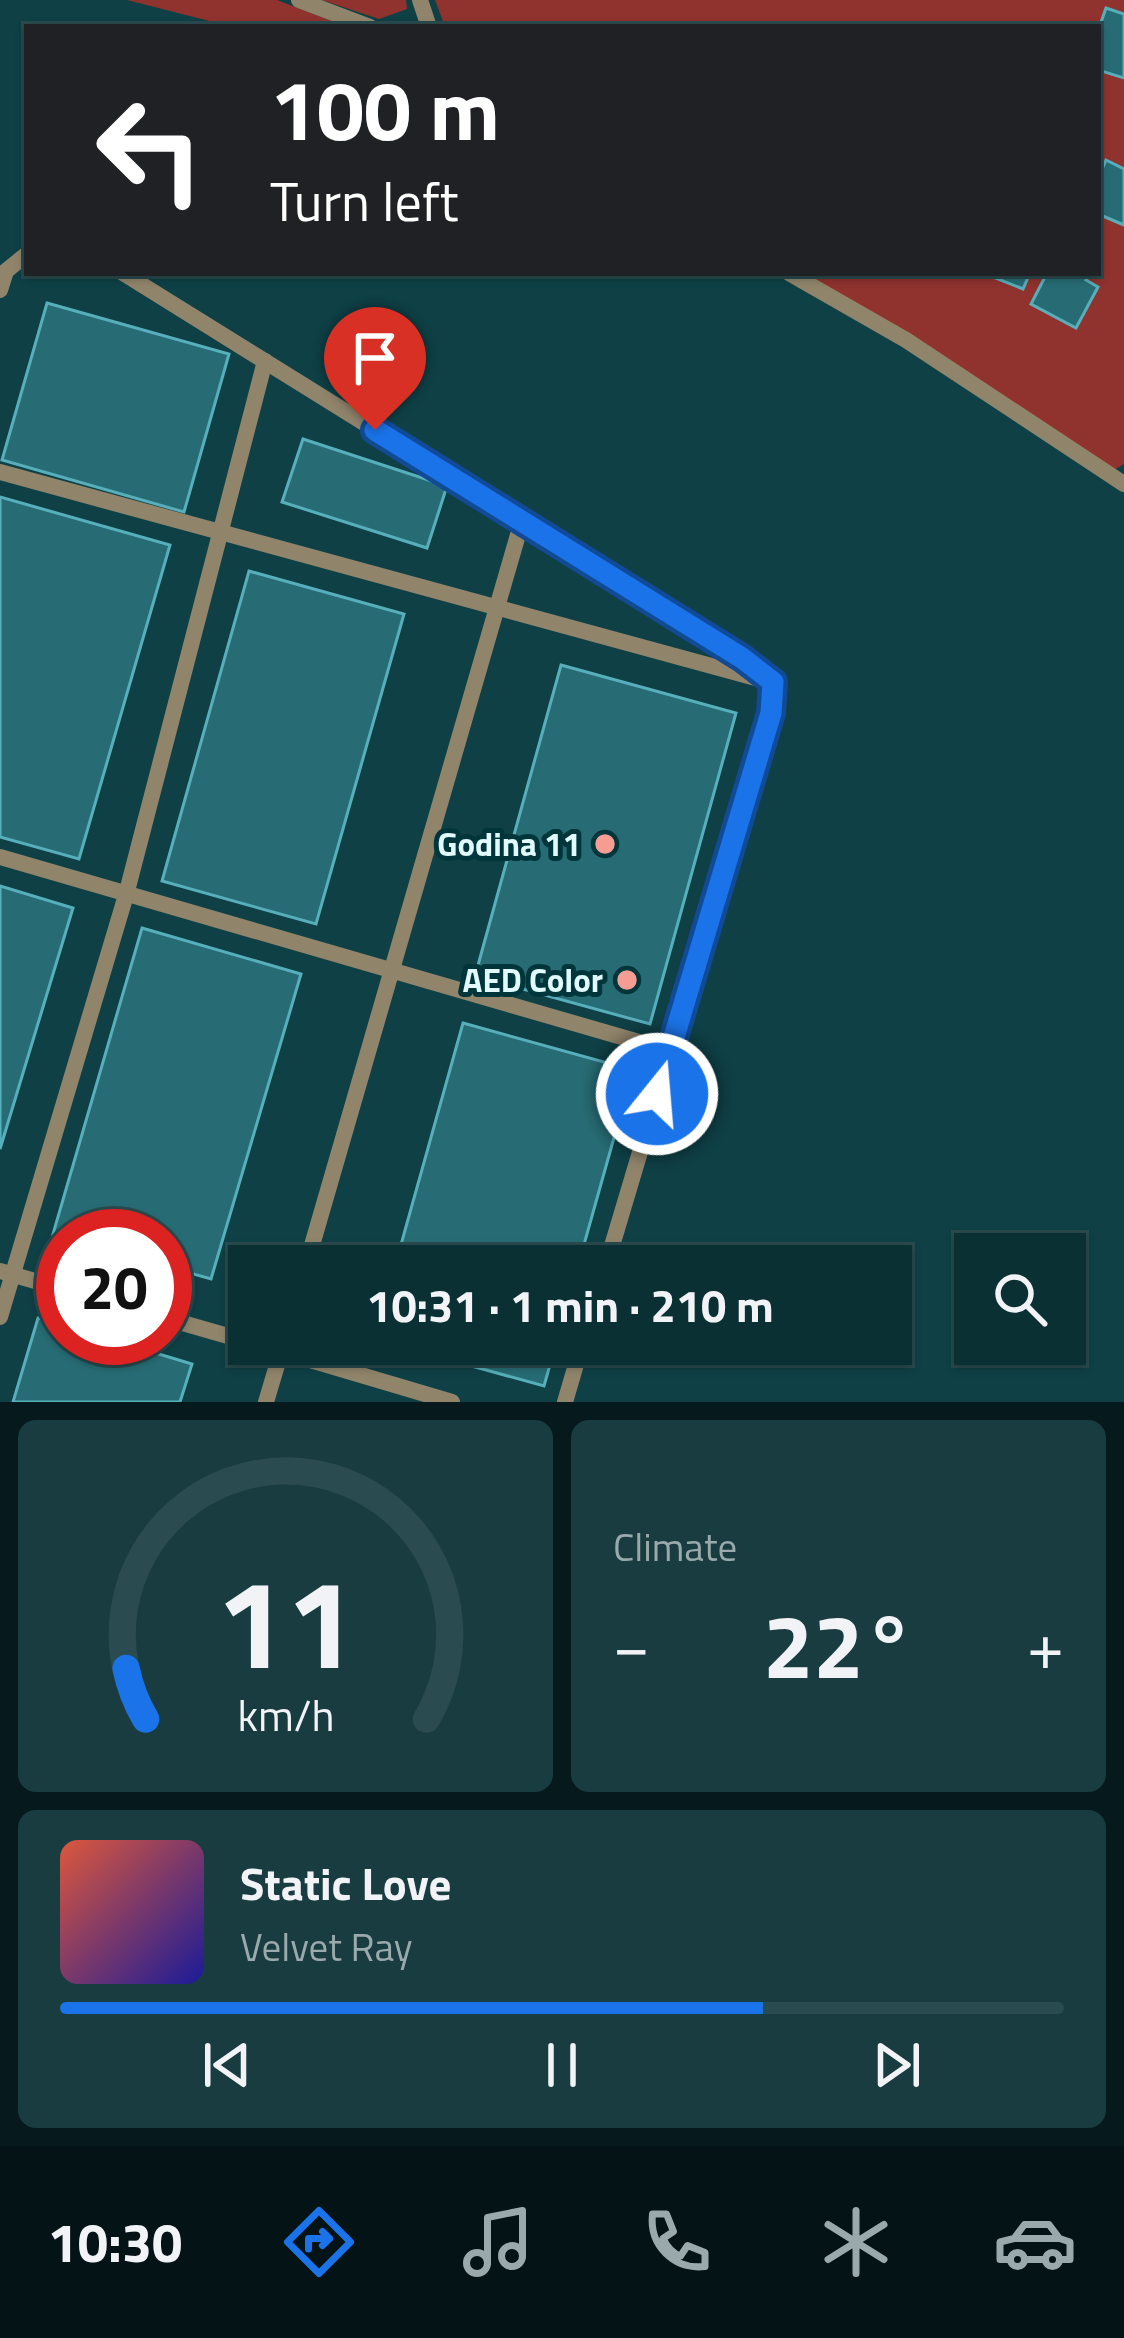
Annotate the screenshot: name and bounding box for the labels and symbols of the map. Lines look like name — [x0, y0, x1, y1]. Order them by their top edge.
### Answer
pin — [324, 307, 426, 430]
place label: Godina 11 — [437, 819, 581, 869]
marker: Godina 11 — [592, 831, 618, 857]
place label: AED Color — [463, 955, 603, 1005]
marker: AED Color — [614, 967, 640, 993]
position arrow — [594, 1031, 720, 1157]
speed limit sign: 20 — [36, 1209, 192, 1365]

